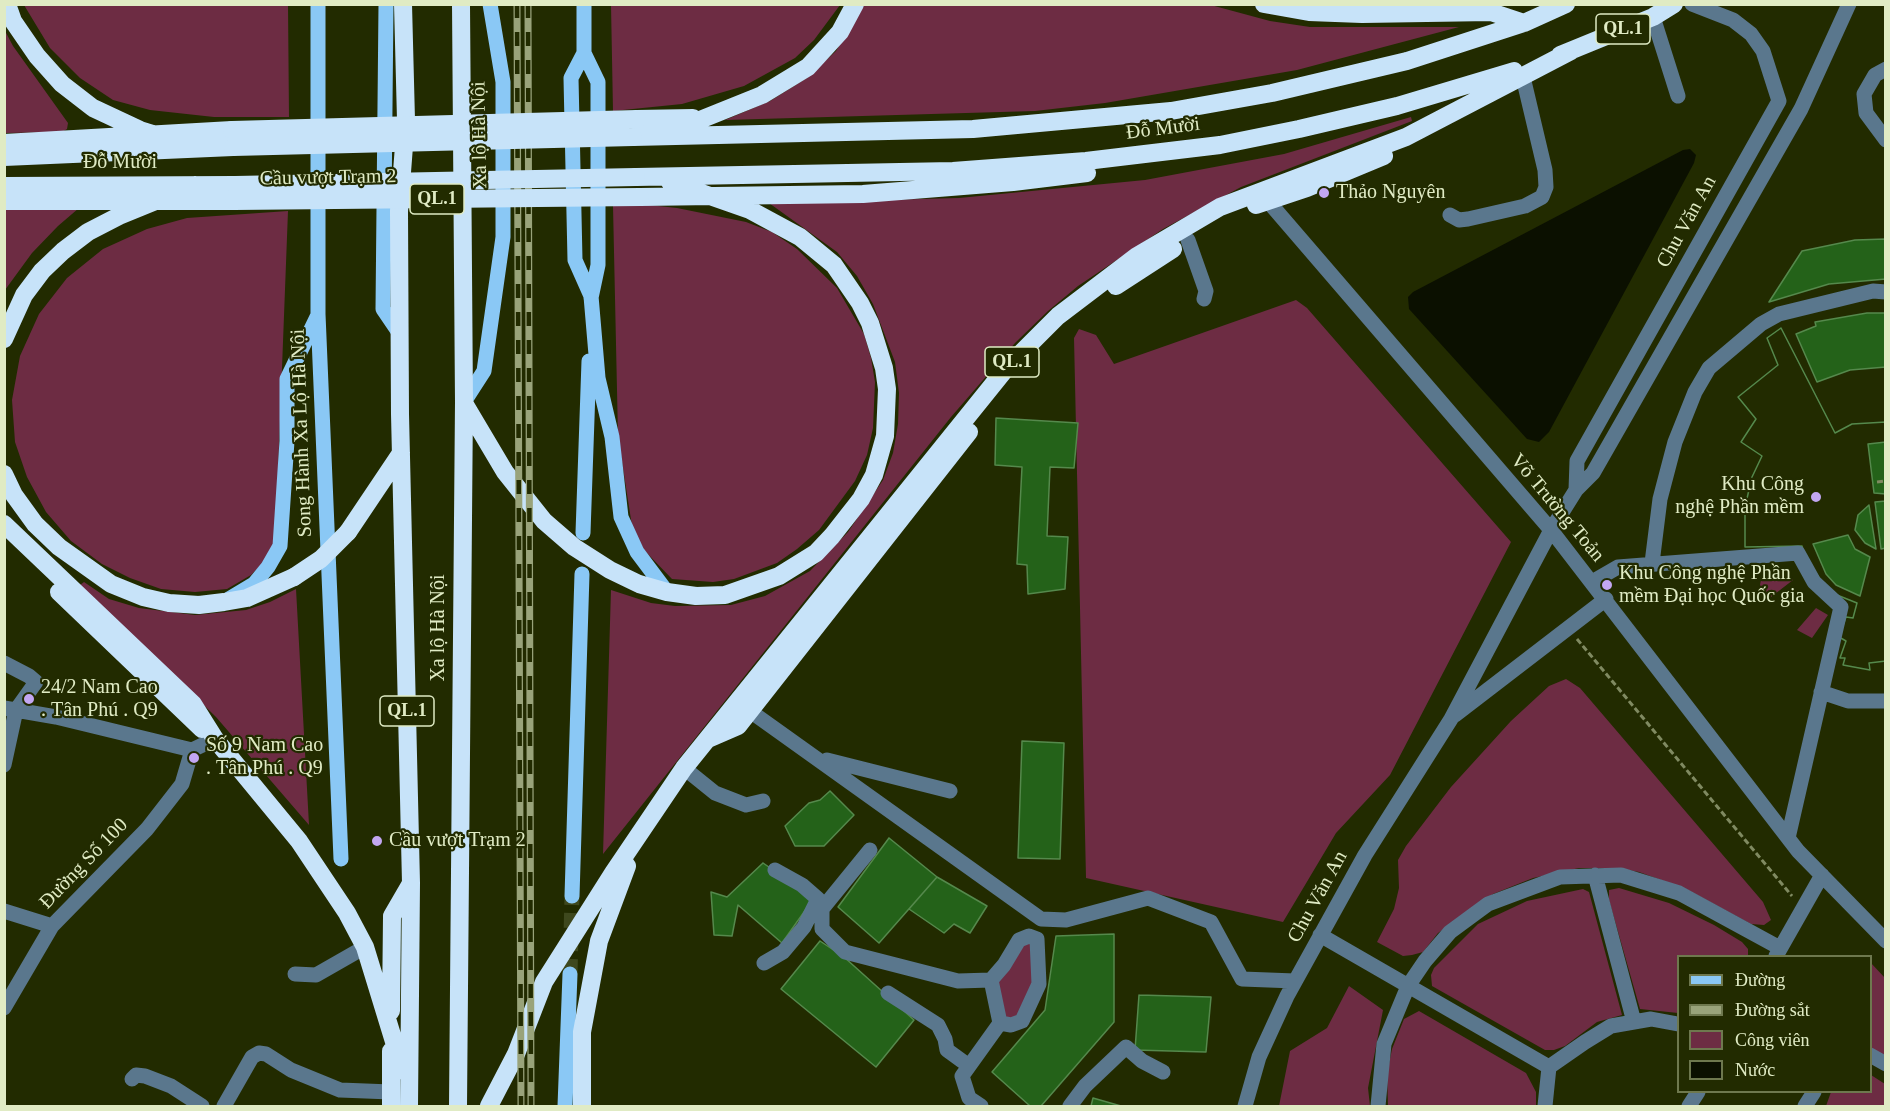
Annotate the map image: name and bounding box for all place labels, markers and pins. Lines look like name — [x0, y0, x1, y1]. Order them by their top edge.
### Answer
place label: Thảo Nguyên — [1336, 181, 1445, 205]
marker: Thảo Nguyên — [1317, 186, 1331, 200]
place label: Khu Công nghệ Phần mềm — [1675, 473, 1804, 520]
marker: Khu Công nghệ Phần mềm — [1809, 490, 1823, 504]
place label: Khu Công nghệ Phần mềm Đại học Quốc gia — [1619, 562, 1804, 609]
marker: Khu Công nghệ Phần mềm Đại học Quốc gia — [1600, 578, 1614, 592]
place label: 24/2 Nam Cao . Tân Phú . Q9 — [41, 676, 158, 723]
marker: 24/2 Nam Cao . Tân Phú . Q9 — [22, 692, 36, 706]
place label: Số 9 Nam Cao . Tân Phú . Q9 — [206, 734, 323, 781]
marker: Số 9 Nam Cao . Tân Phú . Q9 — [187, 751, 201, 765]
place label: Cầu vượt Trạm 2 — [389, 829, 526, 853]
marker: Cầu vượt Trạm 2 — [370, 834, 384, 848]

